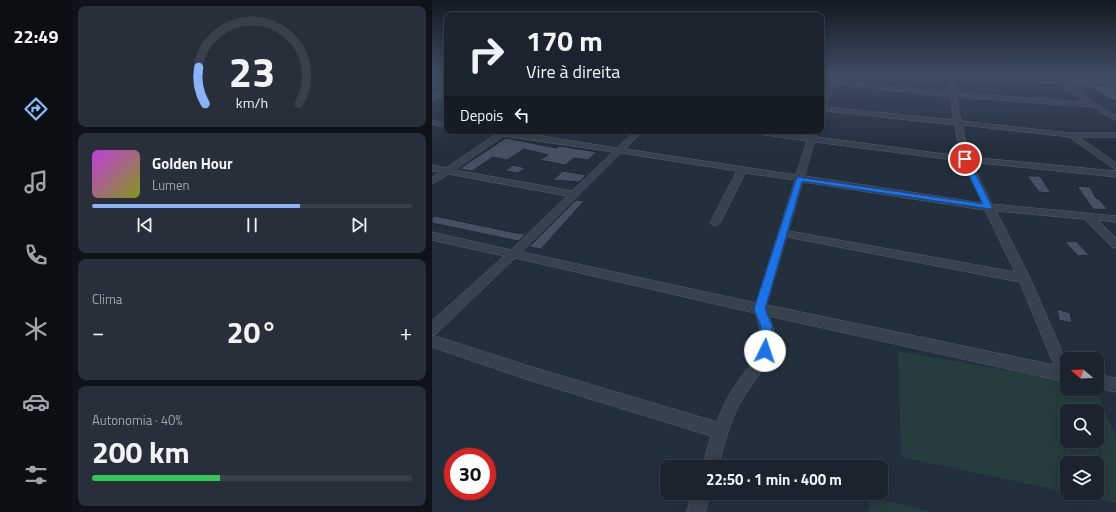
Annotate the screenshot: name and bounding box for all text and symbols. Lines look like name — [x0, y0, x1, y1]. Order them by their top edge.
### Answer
text: 170 m — [526, 19, 603, 62]
text: 22:49 — [14, 23, 58, 50]
icon: right — [460, 28, 512, 80]
text: 23 — [229, 40, 275, 103]
text: Vire à direita — [526, 58, 620, 85]
text: km/h — [236, 92, 268, 114]
icon: directions — [22, 95, 50, 123]
text: Depois — [460, 104, 503, 127]
icon: left — [511, 104, 533, 126]
pin — [948, 142, 982, 176]
icon: arrive — [954, 148, 976, 170]
text: Golden Hour — [152, 152, 233, 175]
icon: music — [22, 168, 50, 196]
text: Lumen — [152, 175, 189, 195]
icon: previous — [134, 214, 156, 236]
icon: pause — [241, 214, 263, 236]
icon: next — [348, 214, 370, 236]
icon: phone — [22, 241, 50, 269]
text: Clima — [92, 289, 122, 309]
text: 20° — [227, 309, 277, 355]
icon: climate — [22, 315, 50, 343]
text: − — [92, 315, 104, 349]
text: + — [400, 315, 412, 349]
position arrow — [744, 330, 786, 372]
north arrow — [1060, 352, 1104, 396]
map controls — [1060, 352, 1104, 500]
icon: car — [22, 388, 50, 416]
button: search — [1060, 404, 1104, 448]
text: Autonomia · 40% — [92, 410, 183, 430]
text: 200 km — [92, 429, 190, 475]
speed limit sign: 30 — [444, 448, 496, 500]
button: layers — [1060, 456, 1104, 500]
icon: filters — [22, 461, 50, 489]
text: 22:50 · 1 min · 400 m — [706, 468, 842, 491]

